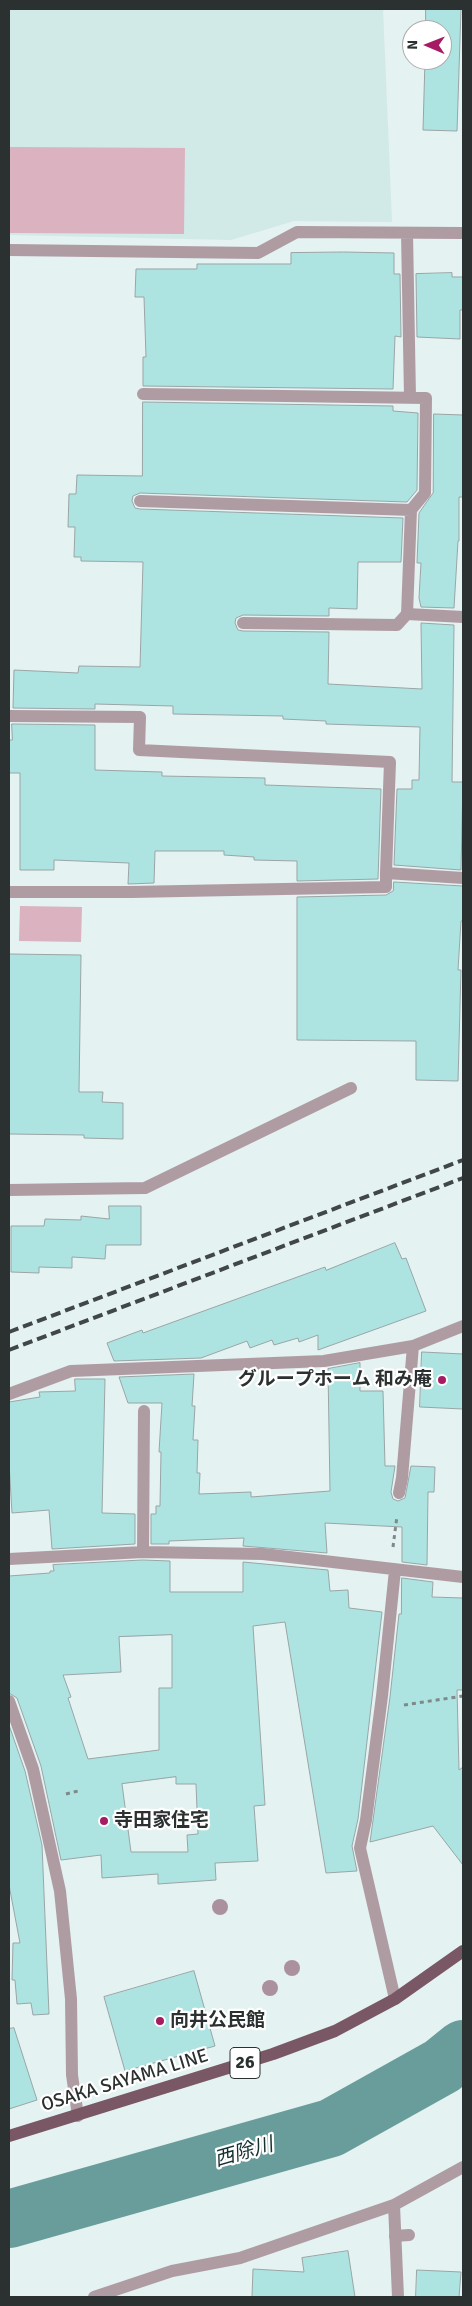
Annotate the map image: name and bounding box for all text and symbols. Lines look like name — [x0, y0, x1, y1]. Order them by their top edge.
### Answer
north arrow — [402, 20, 452, 70]
text: N — [404, 40, 421, 50]
place label: グループホーム 和み庵 — [238, 1369, 432, 1391]
marker: グループホーム 和み庵 — [436, 1374, 448, 1386]
place label: 寺田家住宅 — [114, 1810, 209, 1832]
marker: 寺田家住宅 — [98, 1815, 110, 1827]
place label: 向井公民館 — [170, 2010, 265, 2032]
marker: 向井公民館 — [154, 2015, 166, 2027]
street label: OSAKA SAYAMA LINE — [39, 2045, 211, 2117]
road number: 26 — [230, 2048, 260, 2078]
water label: 西除川 — [212, 2133, 276, 2173]

